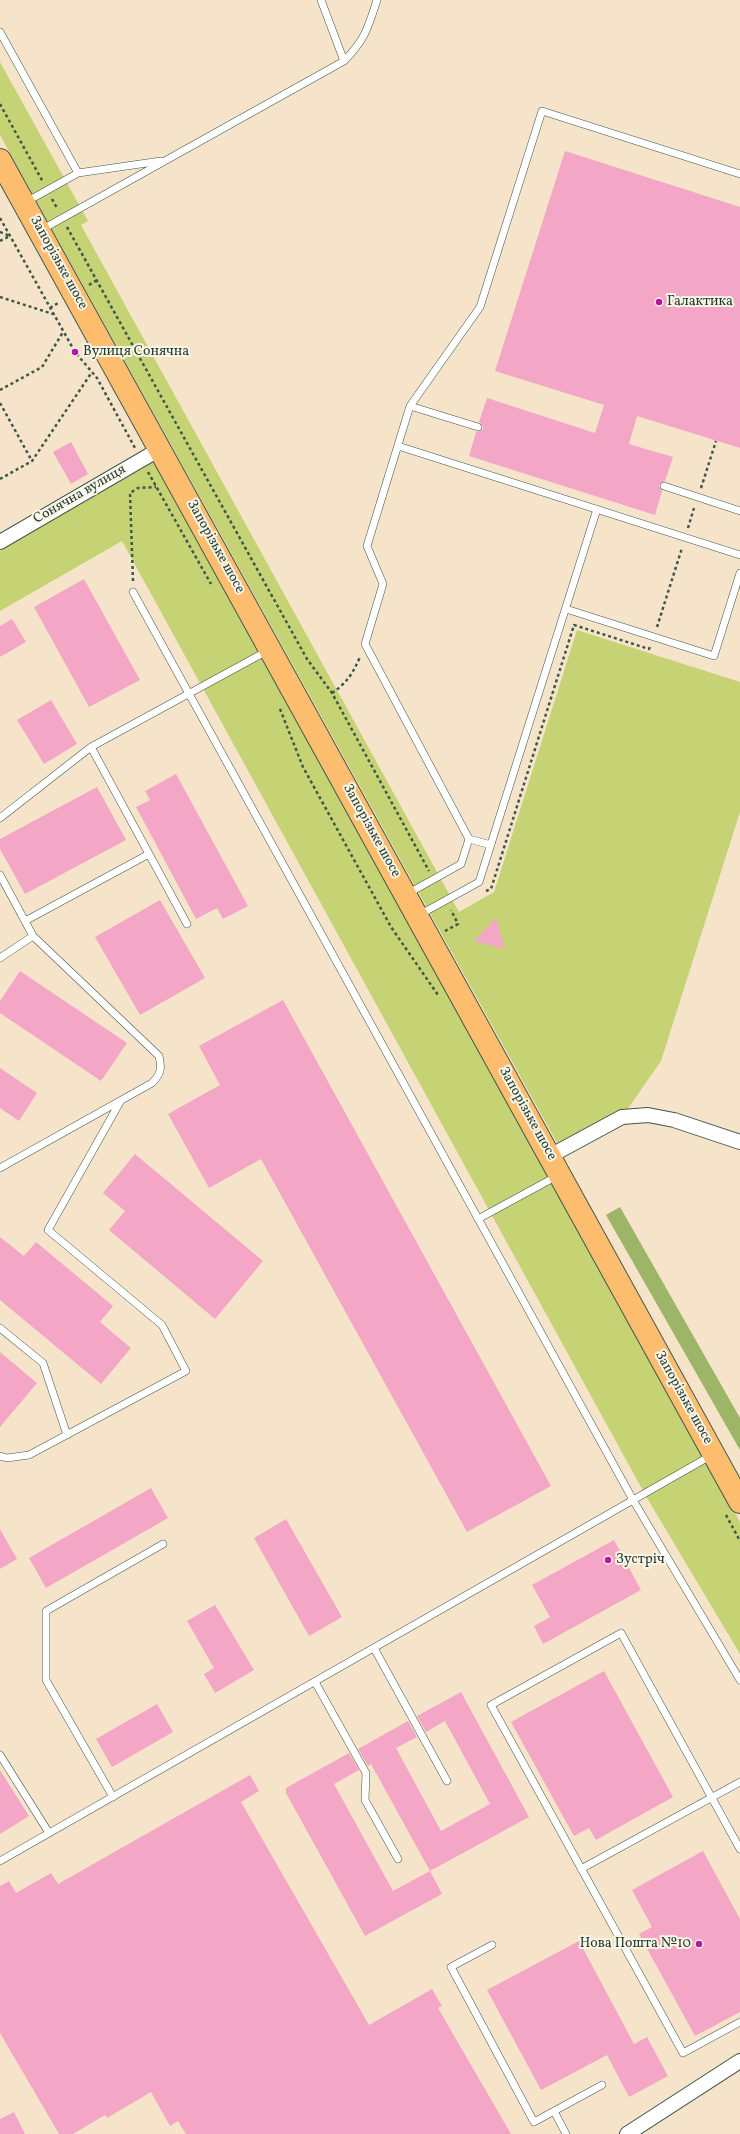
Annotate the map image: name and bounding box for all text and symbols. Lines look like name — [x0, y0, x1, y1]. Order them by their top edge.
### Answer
street label: Запорізьке шосе — [25, 213, 91, 313]
place label: Галактика — [667, 294, 733, 310]
marker: Галактика — [654, 297, 664, 307]
place label: Вулиця Сонячна — [83, 344, 189, 360]
marker: Вулиця Сонячна — [70, 347, 80, 357]
street label: Сонячна вулиця — [31, 462, 129, 528]
street label: Запорізьке шосе — [182, 497, 248, 597]
street label: Запорізьке шосе — [338, 781, 404, 881]
street label: Запорізьке шосе — [494, 1064, 560, 1164]
street label: Запорізьке шосе — [650, 1348, 716, 1448]
place label: Зустріч — [616, 1552, 665, 1568]
marker: Зустріч — [603, 1555, 613, 1565]
place label: Нова Пошта №10 — [580, 1936, 691, 1952]
marker: Нова Пошта №10 — [694, 1939, 704, 1949]

